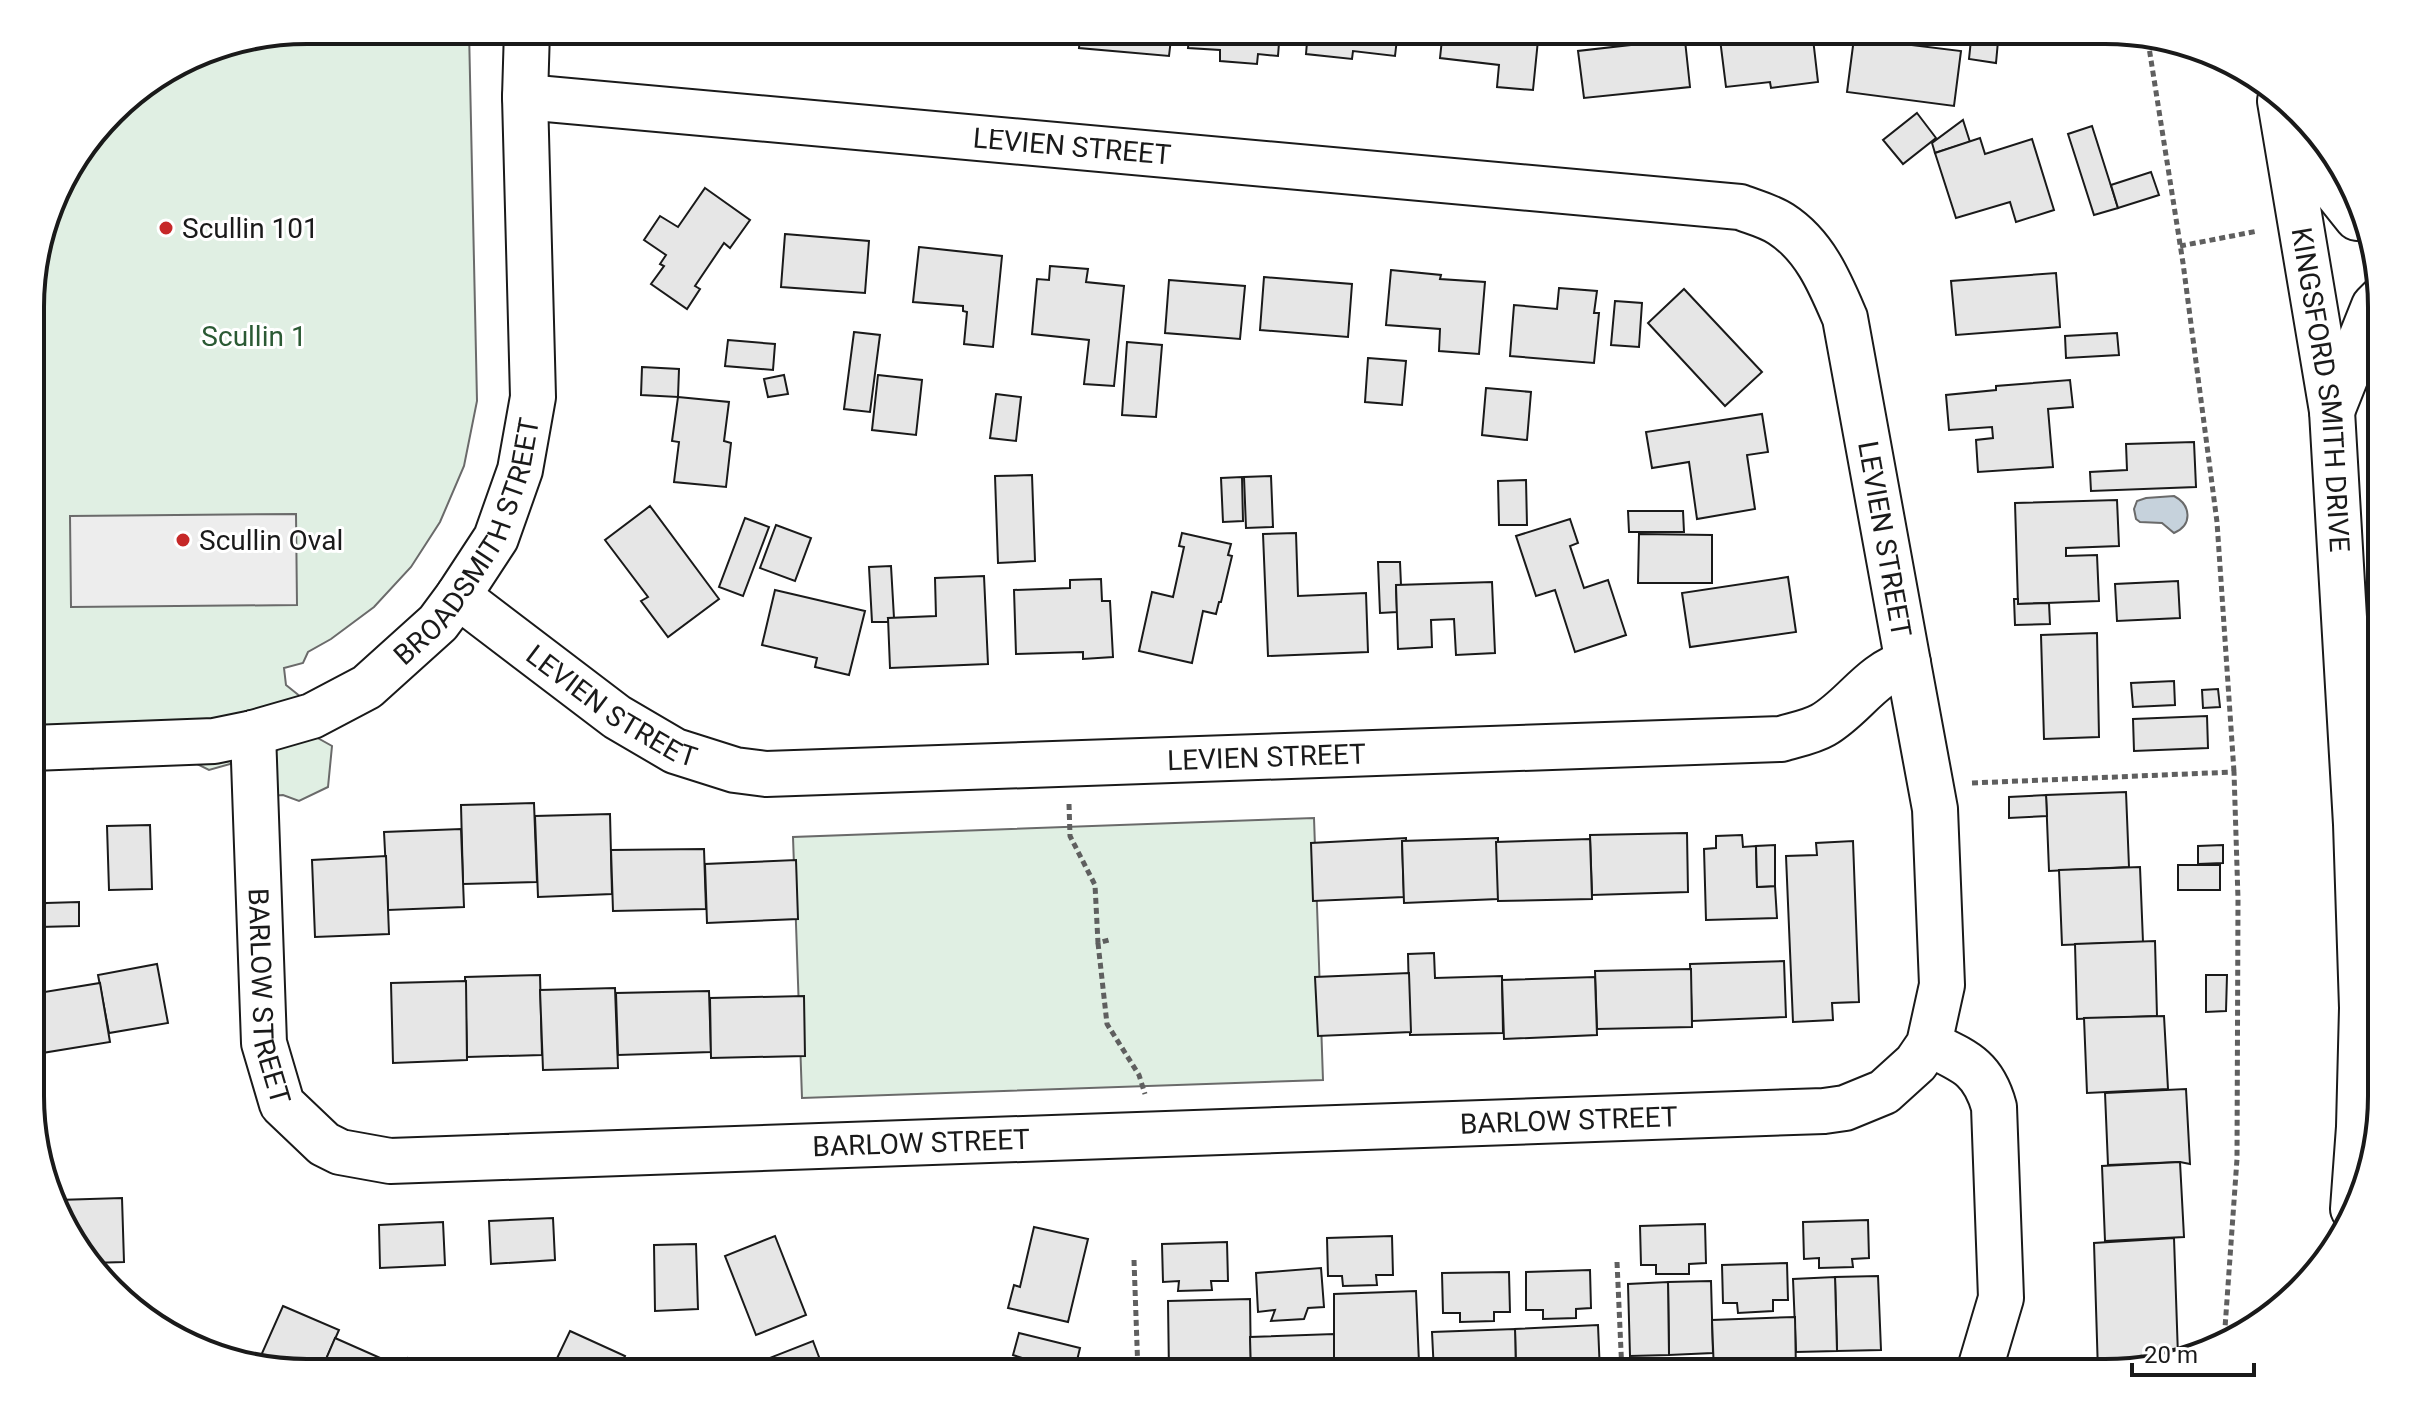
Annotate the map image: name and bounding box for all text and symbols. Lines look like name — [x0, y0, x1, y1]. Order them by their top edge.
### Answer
street label: LEVIEN STREET — [972, 121, 1173, 172]
place label: Scullin 101 — [182, 212, 319, 245]
marker: Scullin 101 — [157, 219, 175, 237]
street label: KINGSFORD SMITH DRIVE — [2284, 225, 2356, 553]
park label: Scullin 1 — [201, 320, 307, 353]
street label: BROADSMITH STREET — [387, 415, 546, 672]
street label: LEVIEN STREET — [1851, 438, 1918, 640]
place label: Scullin Oval — [199, 524, 343, 557]
marker: Scullin Oval — [174, 531, 192, 549]
street label: LEVIEN STREET — [520, 638, 701, 774]
street label: LEVIEN STREET — [1167, 737, 1367, 777]
street label: BARLOW STREET — [242, 887, 297, 1108]
street label: BARLOW STREET — [1459, 1100, 1678, 1141]
street label: BARLOW STREET — [812, 1123, 1031, 1163]
scale bar — [2132, 1327, 2254, 1377]
text: 20 m — [2144, 1341, 2198, 1369]

